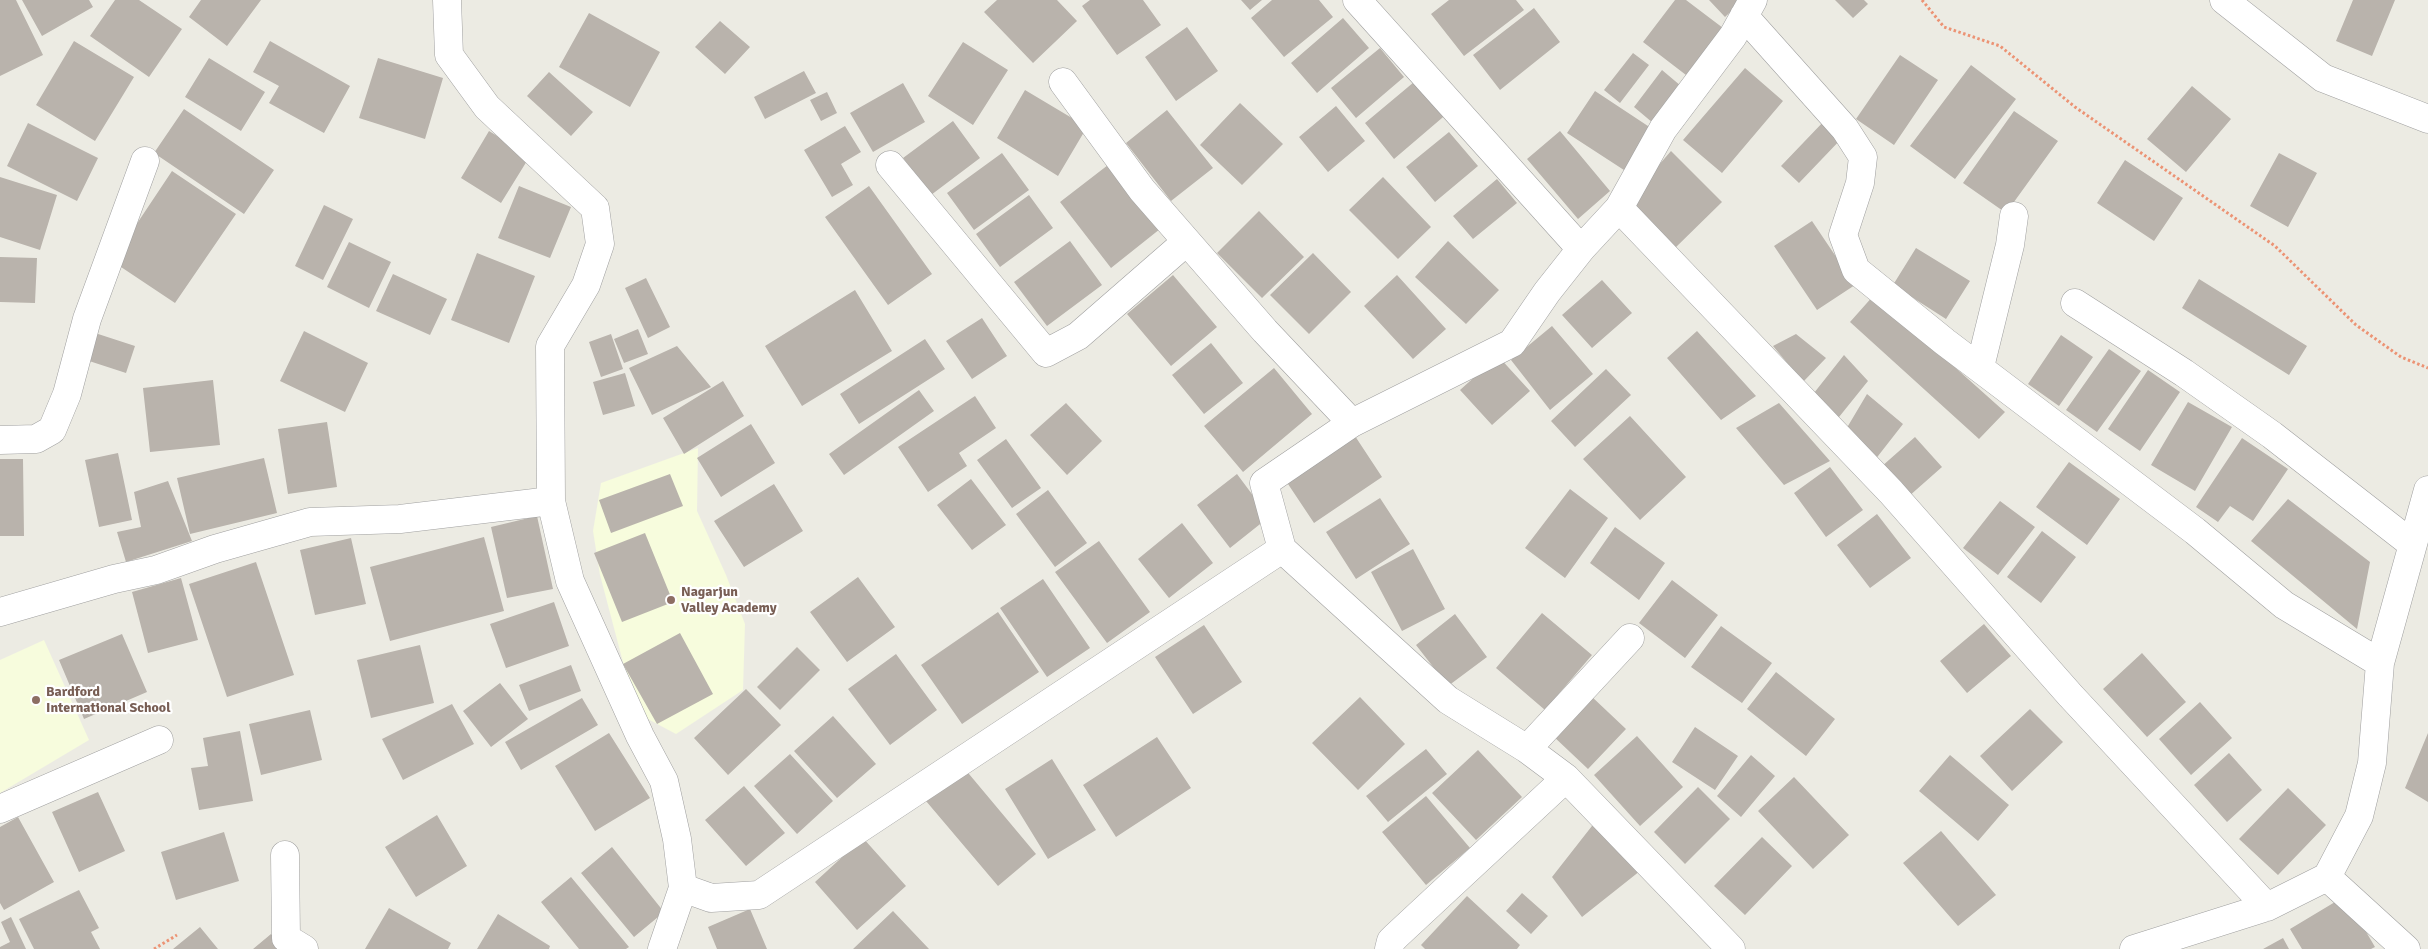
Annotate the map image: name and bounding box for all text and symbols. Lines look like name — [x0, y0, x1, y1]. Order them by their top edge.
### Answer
place label: Nagarjun Valley Academy — [681, 584, 777, 616]
marker: Nagarjun Valley Academy — [665, 594, 677, 606]
place label: Bardford International School — [46, 684, 171, 716]
marker: Bardford International School — [30, 694, 42, 706]

